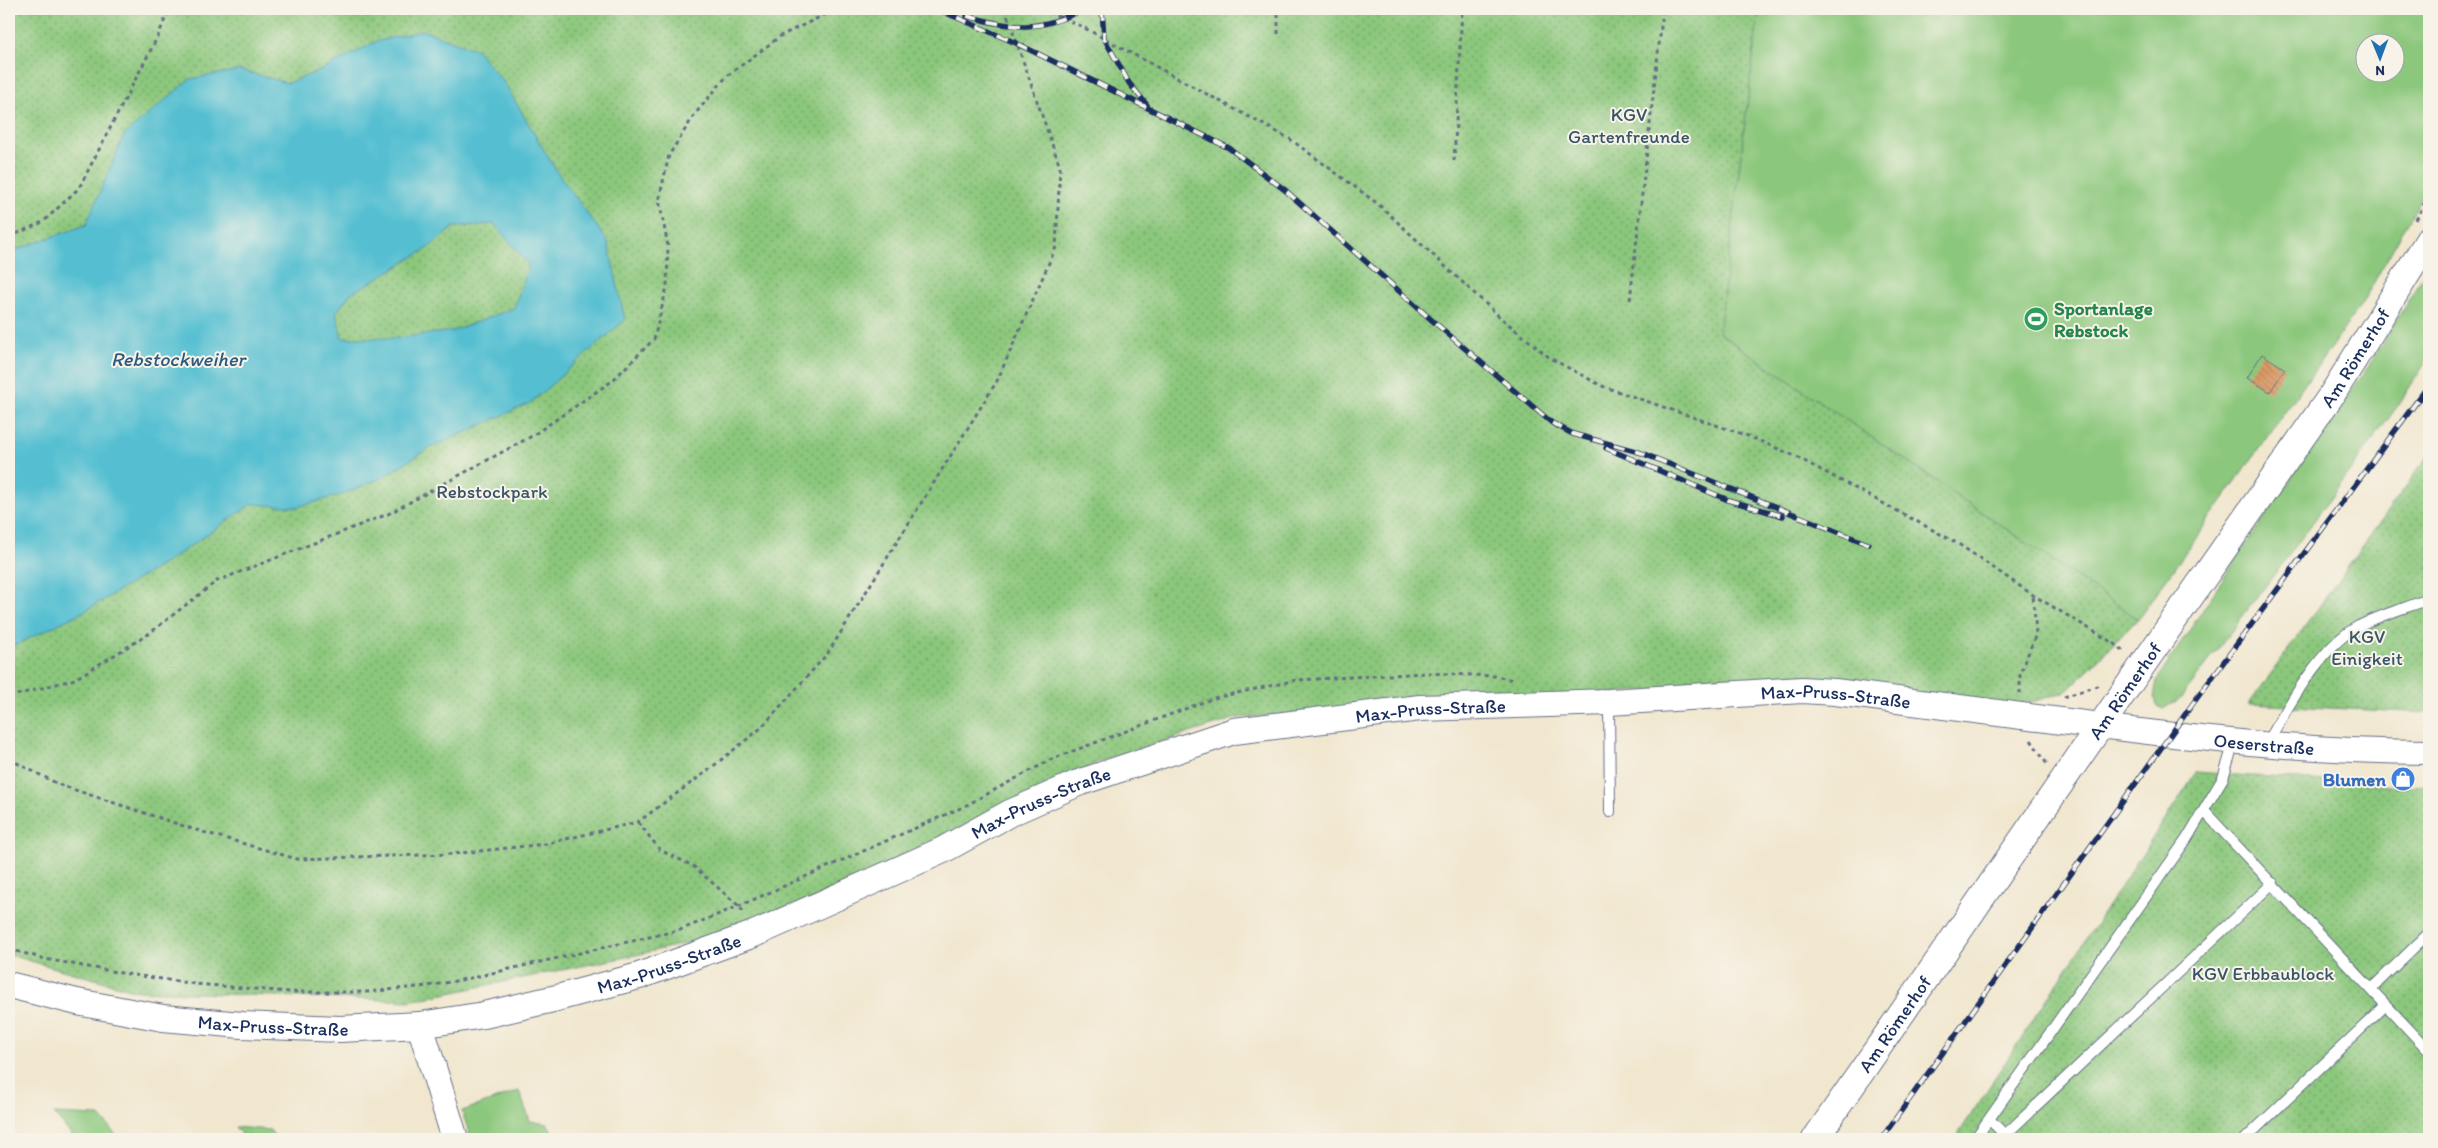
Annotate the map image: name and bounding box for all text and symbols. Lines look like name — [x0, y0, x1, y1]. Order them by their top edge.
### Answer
north arrow — [2356, 32, 2406, 82]
text: N — [2375, 62, 2385, 79]
park label: KGV Gartenfreunde — [1568, 103, 1690, 148]
place label: Sportanlage Rebstock — [2054, 297, 2153, 342]
street label: Am Römerhof — [2316, 304, 2395, 412]
sports icon: Sportanlage Rebstock — [2023, 306, 2049, 332]
water label: Rebstockweiher — [111, 347, 248, 371]
park label: Rebstockpark — [436, 480, 548, 503]
park label: KGV Einigkeit — [2331, 625, 2403, 670]
street label: Am Römerhof — [2084, 638, 2167, 744]
street label: Max-Pruss-Straße — [1760, 679, 1912, 714]
street label: Max-Pruss-Straße — [1354, 694, 1506, 728]
street label: Oeserstraße — [2213, 728, 2315, 760]
street label: Max-Pruss-Straße — [967, 762, 1114, 844]
shop icon: Blumen — [2390, 766, 2416, 792]
place label: Blumen — [2323, 768, 2386, 791]
street label: Max-Pruss-Straße — [594, 929, 744, 999]
park label: KGV Erbbaublock — [2192, 962, 2334, 985]
street label: Am Römerhof — [1854, 971, 1936, 1077]
street label: Max-Pruss-Straße — [197, 1010, 349, 1041]

